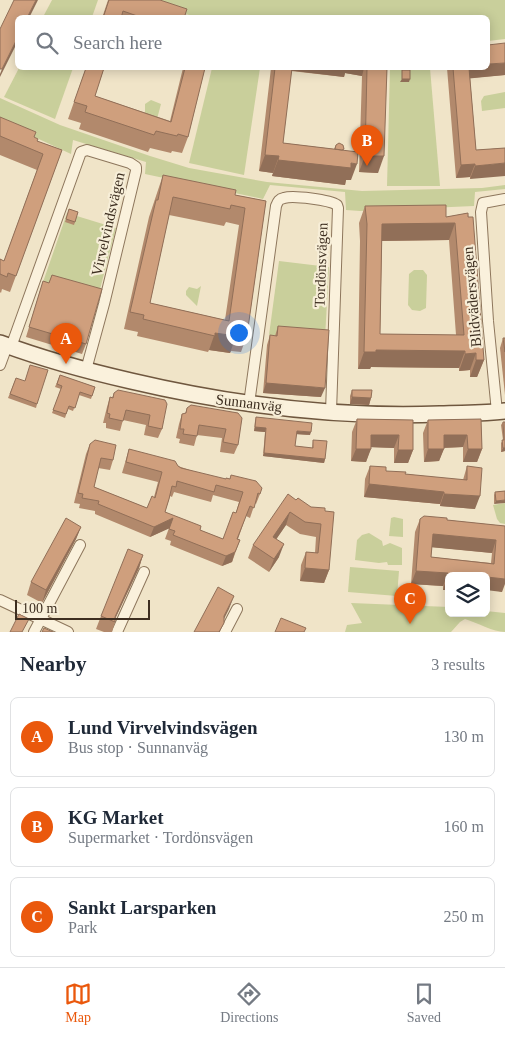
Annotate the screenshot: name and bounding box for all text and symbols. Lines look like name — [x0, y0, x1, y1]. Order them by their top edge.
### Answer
search box — [15, 15, 490, 70]
icon: search — [33, 29, 61, 57]
text: Search here — [73, 32, 162, 53]
pin: B — [351, 125, 383, 166]
street label: Virvelvindsvägen — [88, 170, 128, 277]
street label: Tordönsvägen — [312, 222, 330, 308]
street label: Blidvädersvägen — [460, 246, 484, 348]
your location — [226, 320, 252, 346]
pin: A — [50, 323, 82, 364]
street label: Sunnanväg — [215, 391, 284, 415]
map controls — [445, 572, 490, 617]
button: layers — [445, 572, 490, 617]
pin: C — [394, 583, 426, 624]
scale bar — [15, 597, 150, 620]
text: 100 m — [22, 601, 57, 616]
text: Nearby — [20, 652, 87, 676]
text: 3 results — [431, 656, 485, 673]
text: Lund Virvelvindsvägen — [68, 717, 258, 738]
text: A — [31, 728, 43, 745]
text: 130 m — [444, 728, 484, 745]
text: Bus stop · Sunnanväg — [68, 739, 208, 756]
text: KG Market — [68, 807, 164, 828]
text: B — [32, 818, 42, 835]
text: 160 m — [444, 818, 484, 835]
text: Supermarket · Tordönsvägen — [68, 829, 253, 846]
text: Sankt Larsparken — [68, 897, 216, 918]
text: C — [31, 908, 43, 925]
text: 250 m — [444, 908, 484, 925]
text: Park — [68, 919, 97, 936]
tab: Map — [64, 980, 92, 1026]
tab: Directions — [220, 980, 279, 1026]
tab: Saved — [407, 980, 441, 1026]

